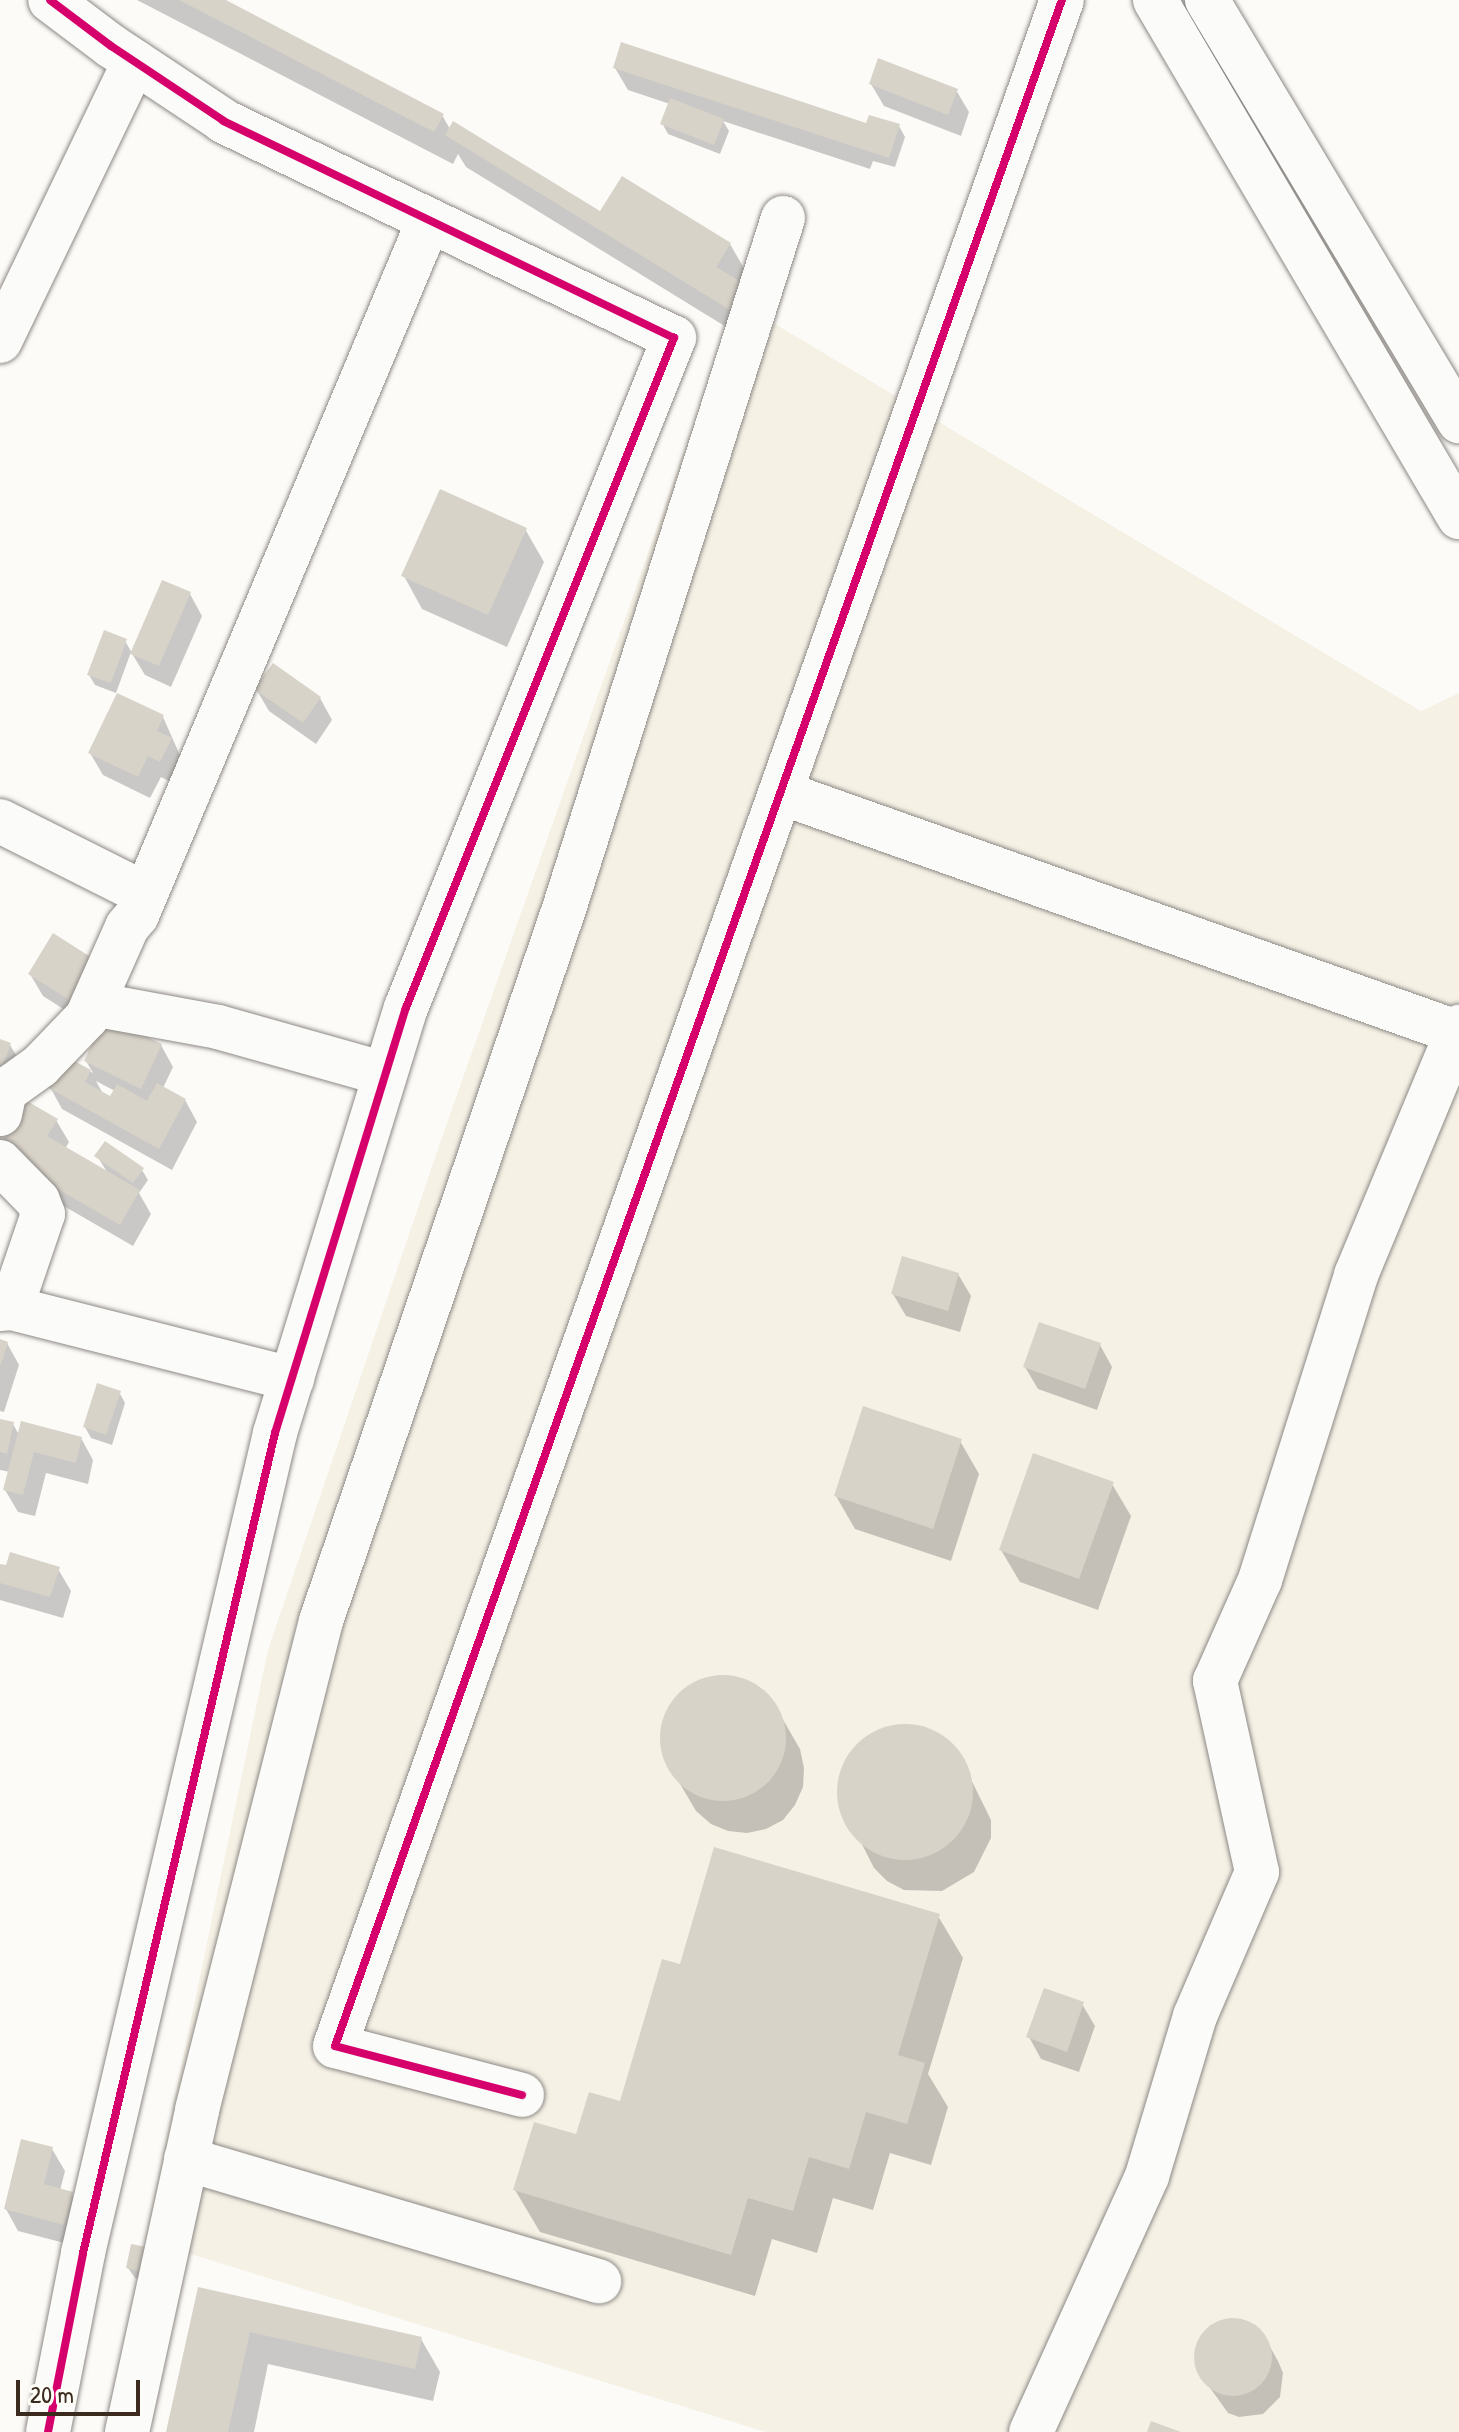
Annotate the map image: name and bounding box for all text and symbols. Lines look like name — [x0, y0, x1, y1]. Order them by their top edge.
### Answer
scale bar — [20, 2364, 144, 2414]
text: 20 m — [30, 2378, 74, 2410]

